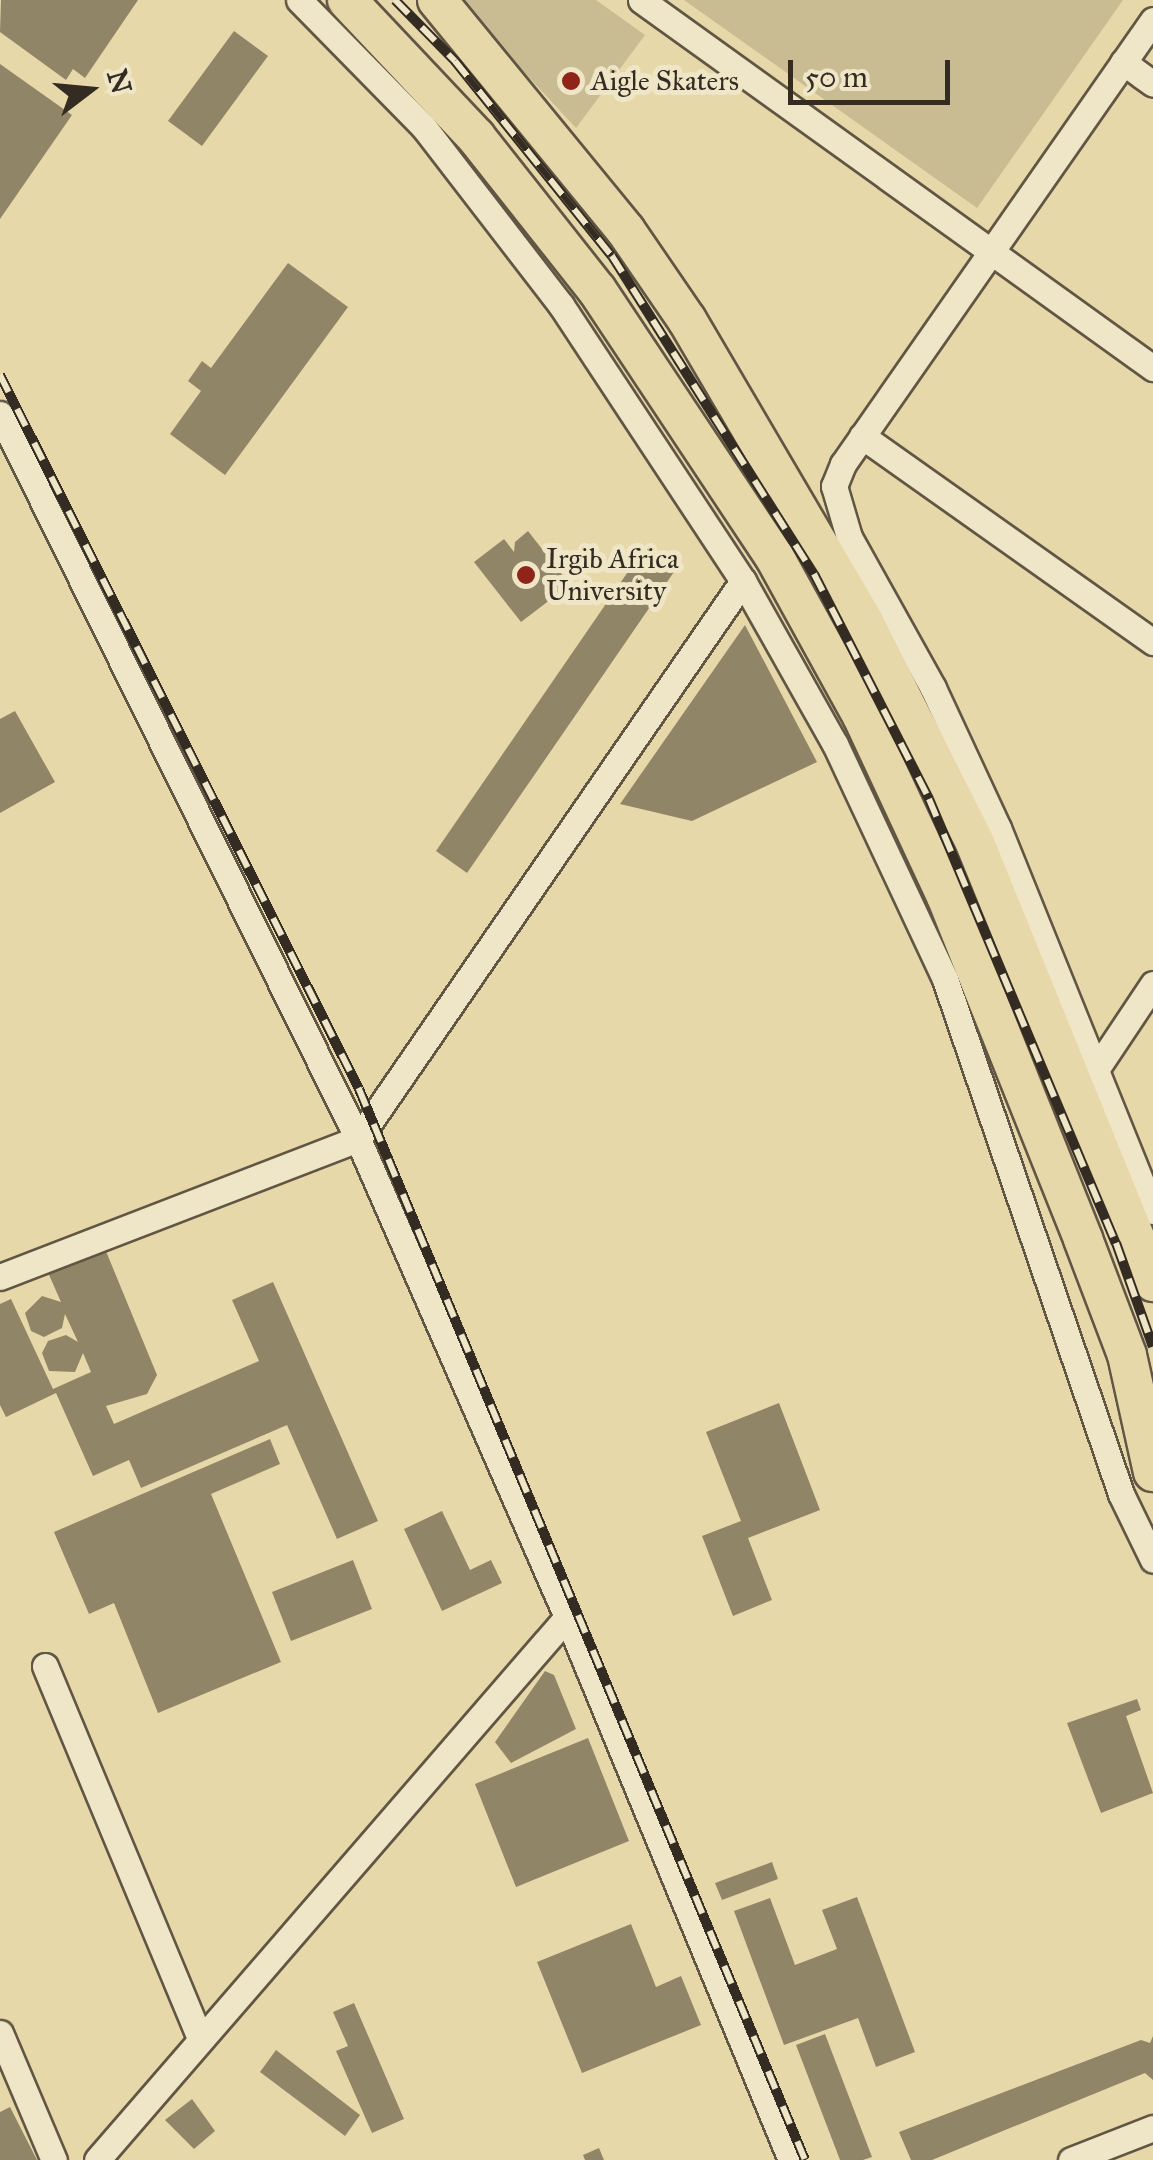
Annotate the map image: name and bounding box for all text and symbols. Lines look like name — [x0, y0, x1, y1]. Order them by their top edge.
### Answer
north arrow — [40, 40, 140, 140]
scale bar — [793, 40, 956, 102]
text: 50 m — [805, 59, 868, 95]
place label: Aigle Skaters — [591, 64, 739, 98]
text: N — [99, 65, 139, 98]
marker: Aigle Skaters — [560, 70, 582, 92]
place label: Irgib Africa University — [546, 542, 679, 608]
marker: Irgib Africa University — [515, 564, 537, 586]

